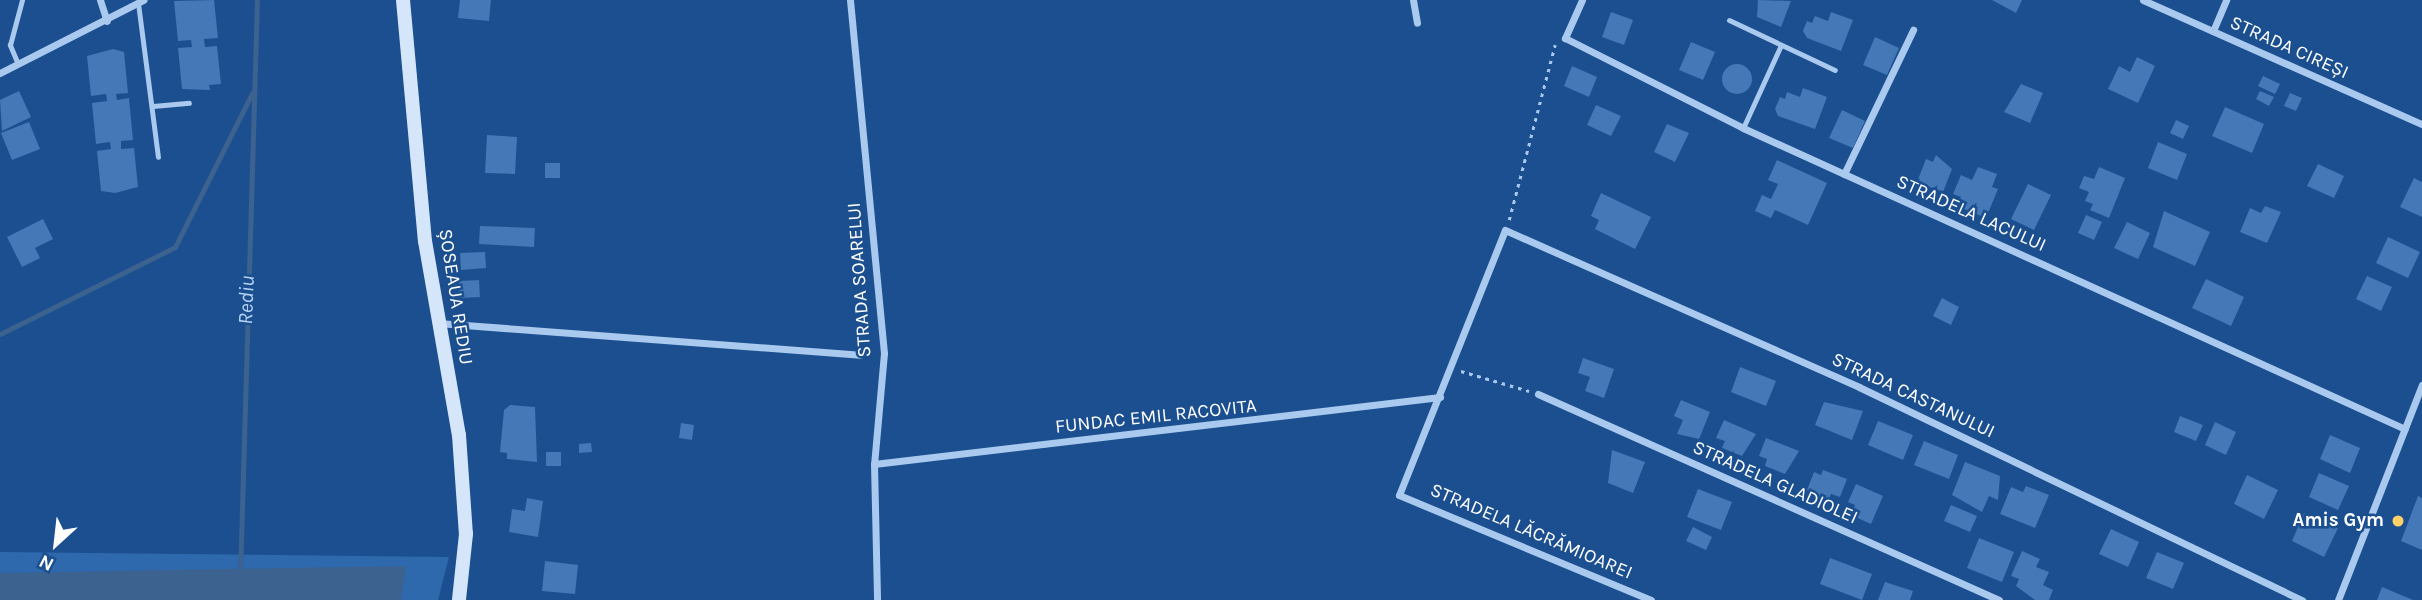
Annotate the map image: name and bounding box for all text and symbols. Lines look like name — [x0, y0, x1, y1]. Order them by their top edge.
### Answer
street label: STRADA CIREȘI — [2226, 12, 2352, 84]
street label: STRADELA LACULUI — [1893, 171, 2049, 257]
street label: STRADA SOARELUI — [843, 202, 877, 358]
street label: ȘOSEAUA REDIU — [433, 227, 477, 367]
water label: Rediu — [233, 275, 259, 325]
street label: STRADA CASTANULUI — [1828, 348, 1998, 444]
street label: FUNDAC EMIL RACOVITA — [1054, 395, 1258, 439]
street label: STRADELA GLADIOLEI — [1689, 436, 1861, 530]
street label: STRADELA LĂCRĂMIOAREI — [1427, 479, 1635, 585]
north arrow — [21, 509, 91, 579]
place label: Amis Gym — [2293, 510, 2384, 532]
marker: Amis Gym — [2390, 513, 2406, 529]
text: N — [35, 550, 58, 576]

